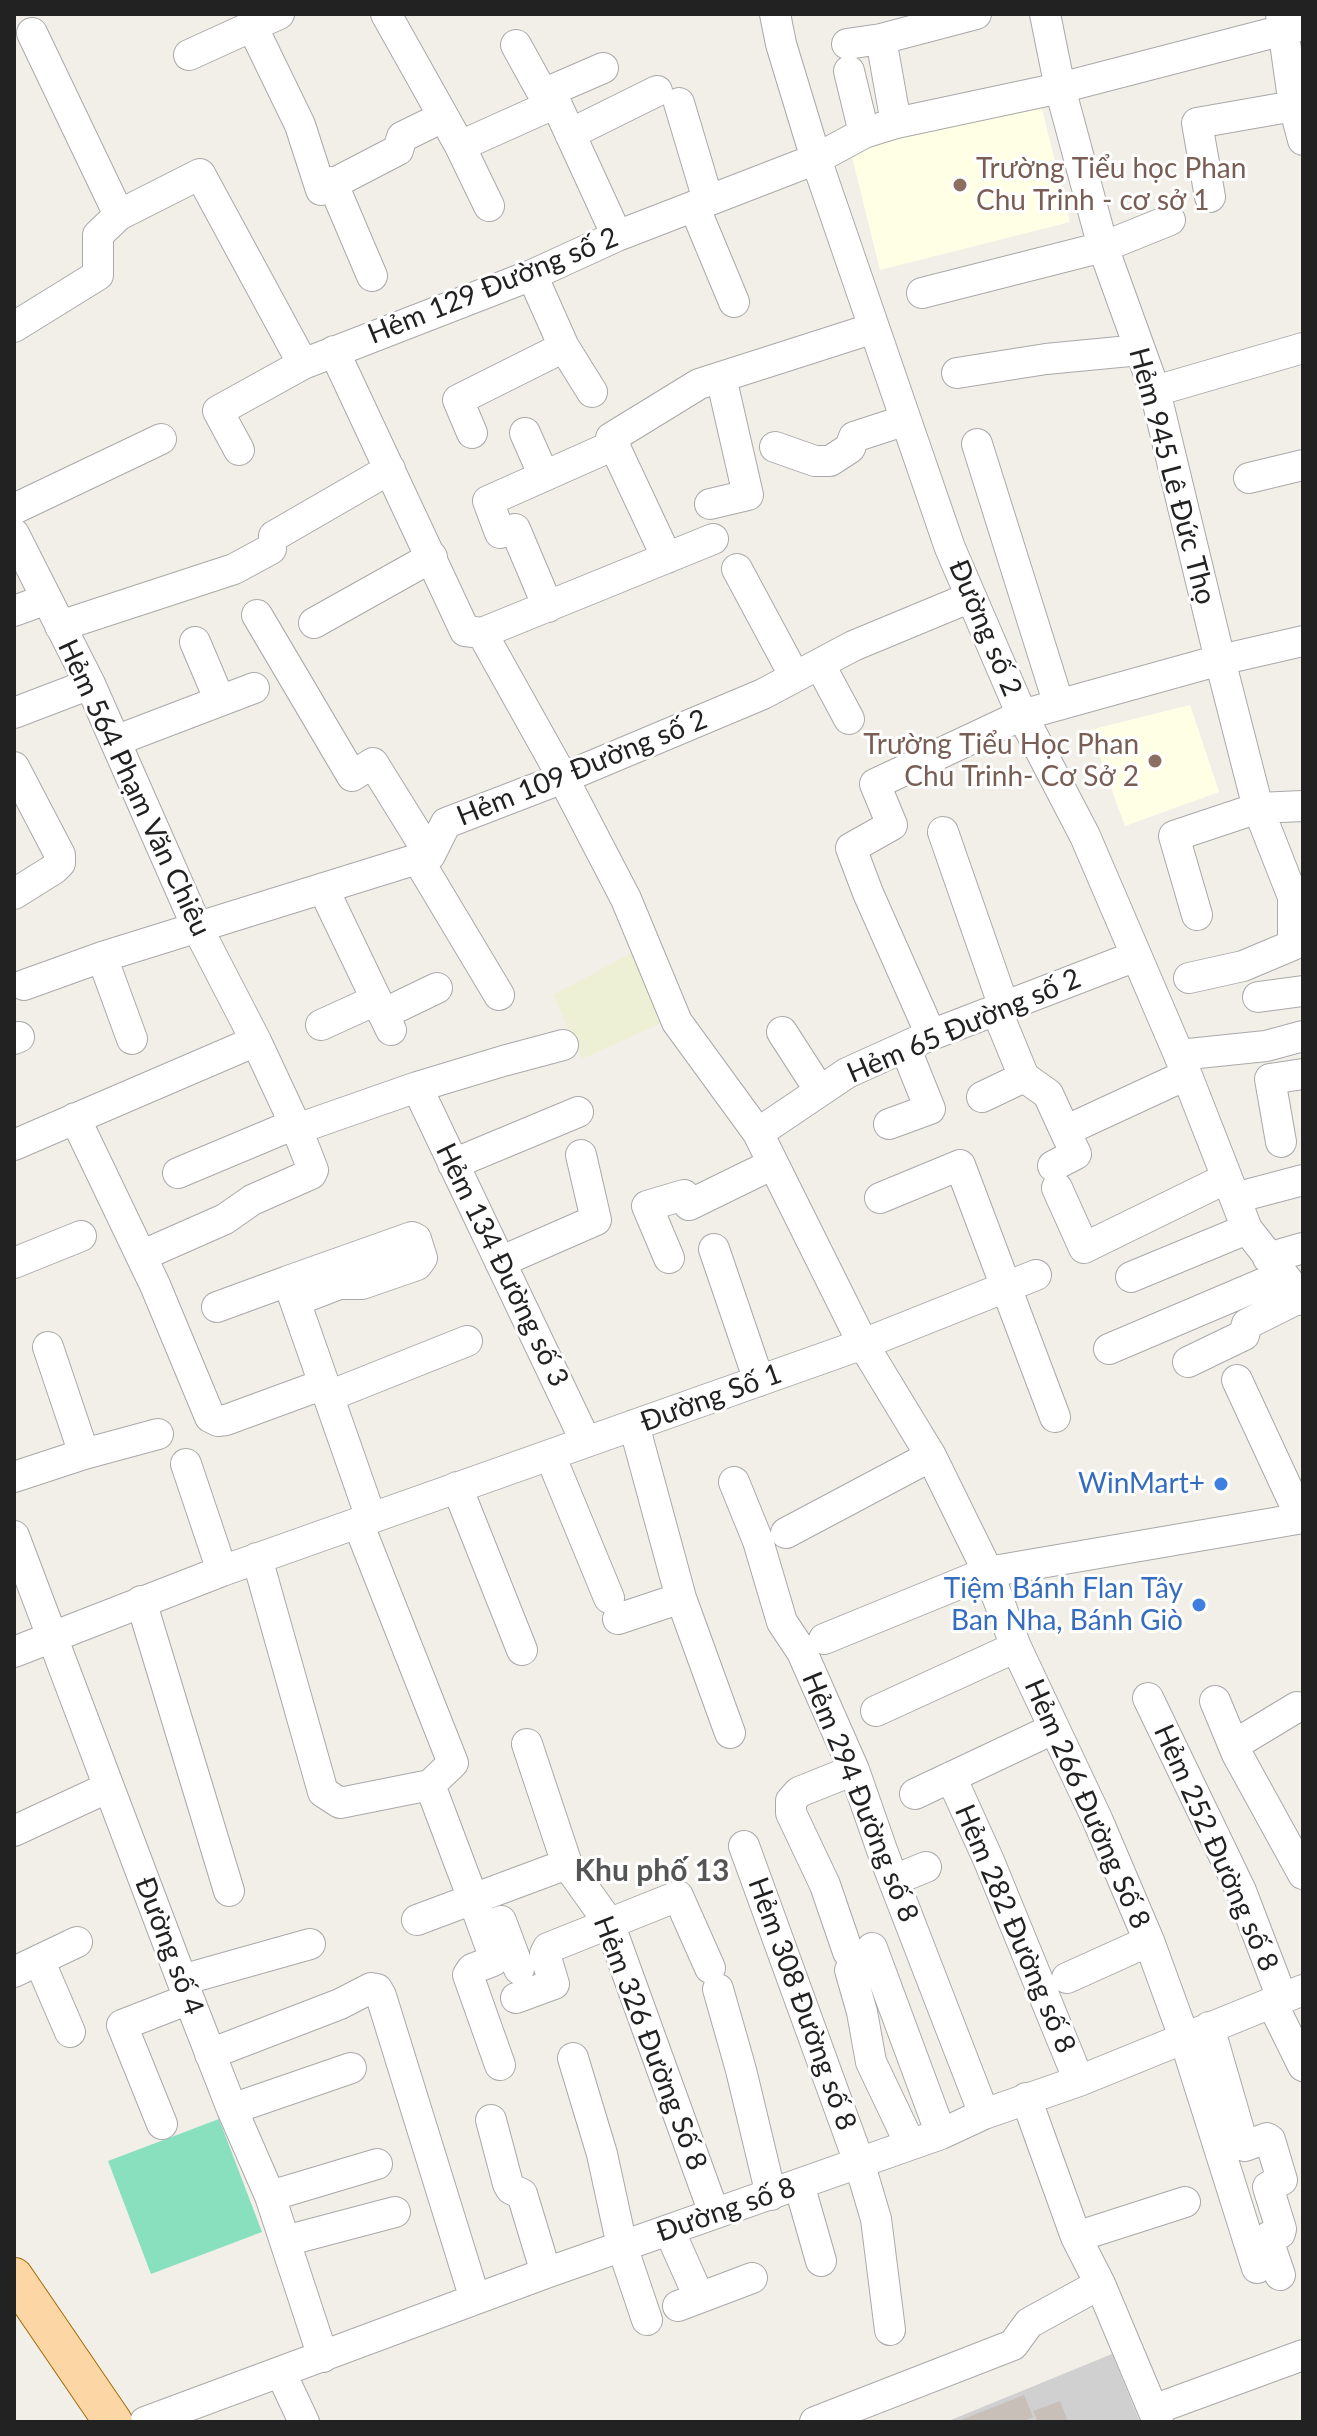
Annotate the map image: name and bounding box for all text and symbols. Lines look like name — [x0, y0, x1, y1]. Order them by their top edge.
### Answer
place label: Trường Tiểu học Phan Chu Trinh - cơ sở 1 — [976, 152, 1246, 218]
marker: Trường Tiểu học Phan Chu Trinh - cơ sở 1 — [951, 176, 969, 194]
street label: Hẻm 129 Đường số 2 — [363, 220, 623, 352]
street label: Hẻm 945 Lê Đức Thọ — [1122, 344, 1222, 608]
street label: Đường số 2 — [941, 555, 1029, 701]
street label: Hẻm 564 Phạm Văn Chiêu — [50, 634, 218, 942]
street label: Hẻm 109 Đường số 2 — [452, 702, 712, 834]
place label: Trường Tiểu Học Phan Chu Trinh- Cơ Sở 2 — [863, 728, 1139, 794]
marker: Trường Tiểu Học Phan Chu Trinh- Cơ Sở 2 — [1146, 752, 1164, 770]
street label: Hẻm 65 Đường số 2 — [842, 962, 1086, 1090]
street label: Hẻm 134 Đường số 3 — [428, 1138, 576, 1392]
street label: Đường Số 1 — [636, 1357, 786, 1439]
place label: WinMart+ — [1078, 1467, 1205, 1501]
marker: WinMart+ — [1212, 1475, 1230, 1493]
place label: Tiệm Bánh Flan Tây Ban Nha, Bánh Giò — [944, 1572, 1183, 1638]
marker: Tiệm Bánh Flan Tây Ban Nha, Bánh Giò — [1190, 1596, 1208, 1614]
street label: Hẻm 294 Đường số 8 — [794, 1667, 926, 1927]
street label: Hẻm 266 Đường Số 8 — [1017, 1674, 1157, 1934]
street label: Hẻm 252 Đường số 8 — [1146, 1719, 1286, 1977]
street label: Hẻm 282 Đường số 8 — [947, 1800, 1083, 2058]
district label: Khu phố 13 — [575, 1853, 729, 1889]
street label: Đường số 4 — [127, 1872, 211, 2020]
street label: Hẻm 308 Đường số 8 — [741, 1873, 863, 2135]
street label: Hẻm 326 Đường Số 8 — [586, 1911, 714, 2175]
street label: Đường số 8 — [652, 2171, 800, 2249]

